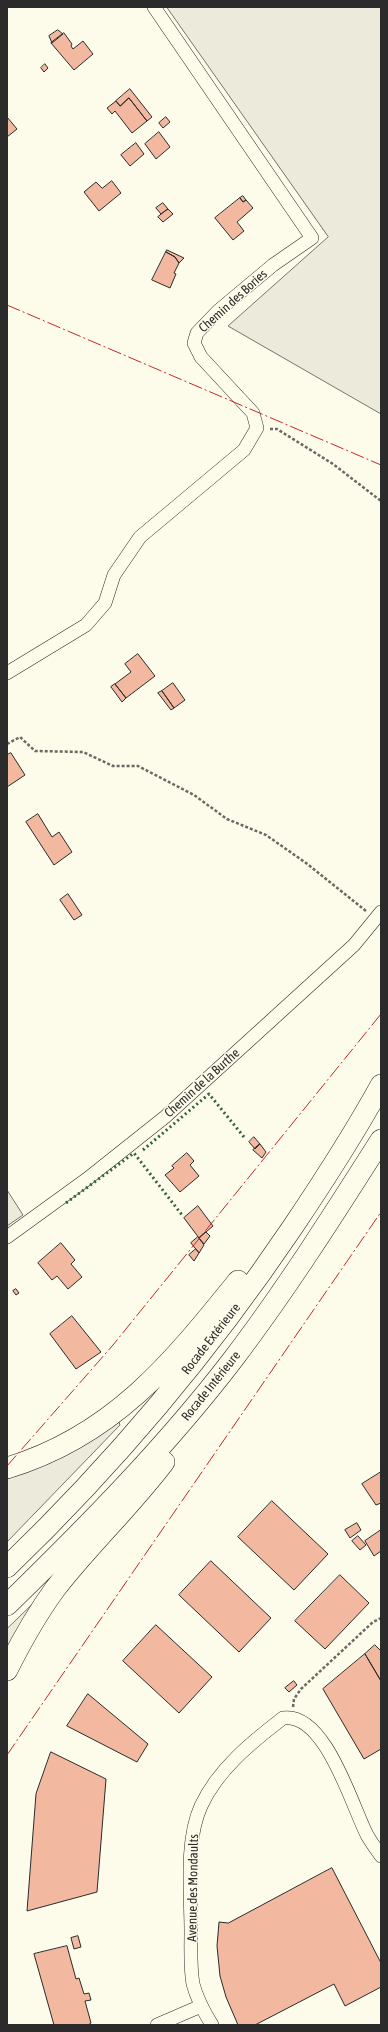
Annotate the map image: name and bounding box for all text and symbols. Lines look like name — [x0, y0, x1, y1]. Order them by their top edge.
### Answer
street label: Chemin des Bories — [196, 266, 270, 336]
street label: Chemin de la Burthe — [161, 1045, 243, 1121]
street label: Rocade Extérieure — [178, 1300, 244, 1378]
street label: Rocade Intérieure — [178, 1348, 244, 1424]
street label: Avenue des Mondaults — [184, 1834, 202, 1942]

